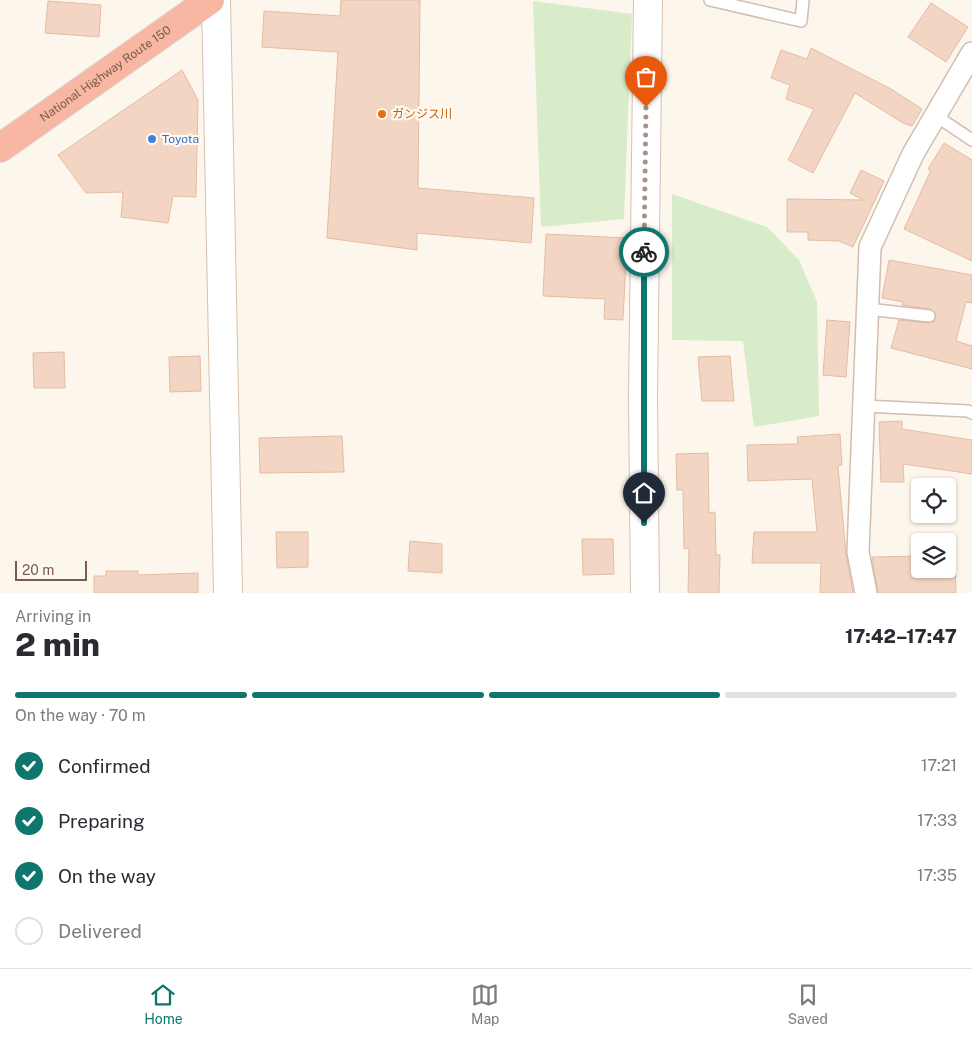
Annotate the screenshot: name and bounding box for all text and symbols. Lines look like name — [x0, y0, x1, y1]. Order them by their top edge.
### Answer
street label: National Highway Route 150 — [37, 23, 174, 125]
pin — [625, 56, 667, 107]
icon: bag — [632, 63, 660, 91]
place label: ガンジス川 — [392, 107, 452, 121]
marker: ガンジス川 — [376, 108, 388, 120]
place label: Toyota — [162, 132, 199, 146]
marker: Toyota — [146, 133, 158, 145]
courier — [619, 227, 669, 277]
icon: bike — [630, 238, 658, 266]
pin — [623, 472, 665, 523]
map controls — [911, 478, 956, 578]
button: locate — [911, 478, 956, 523]
icon: home — [630, 479, 658, 507]
button: layers — [911, 533, 956, 578]
scale bar — [15, 558, 88, 581]
text: 20 m — [22, 562, 54, 578]
text: Arriving in — [15, 607, 91, 626]
text: 17:42–17:47 — [845, 625, 957, 647]
text: 2 min — [15, 626, 100, 663]
text: On the way · 70 m — [15, 706, 145, 725]
icon: check — [15, 752, 43, 780]
text: Confirmed — [58, 755, 151, 777]
text: 17:21 — [921, 756, 957, 775]
icon: check — [15, 807, 43, 835]
text: Preparing — [58, 810, 145, 832]
text: 17:33 — [917, 811, 957, 830]
icon: check — [15, 862, 43, 890]
text: On the way — [58, 865, 156, 887]
text: 17:35 — [917, 866, 957, 885]
text: Delivered — [58, 920, 142, 942]
tab: Home — [144, 981, 183, 1027]
tab: Map — [471, 981, 499, 1027]
tab: Saved — [788, 981, 828, 1027]

